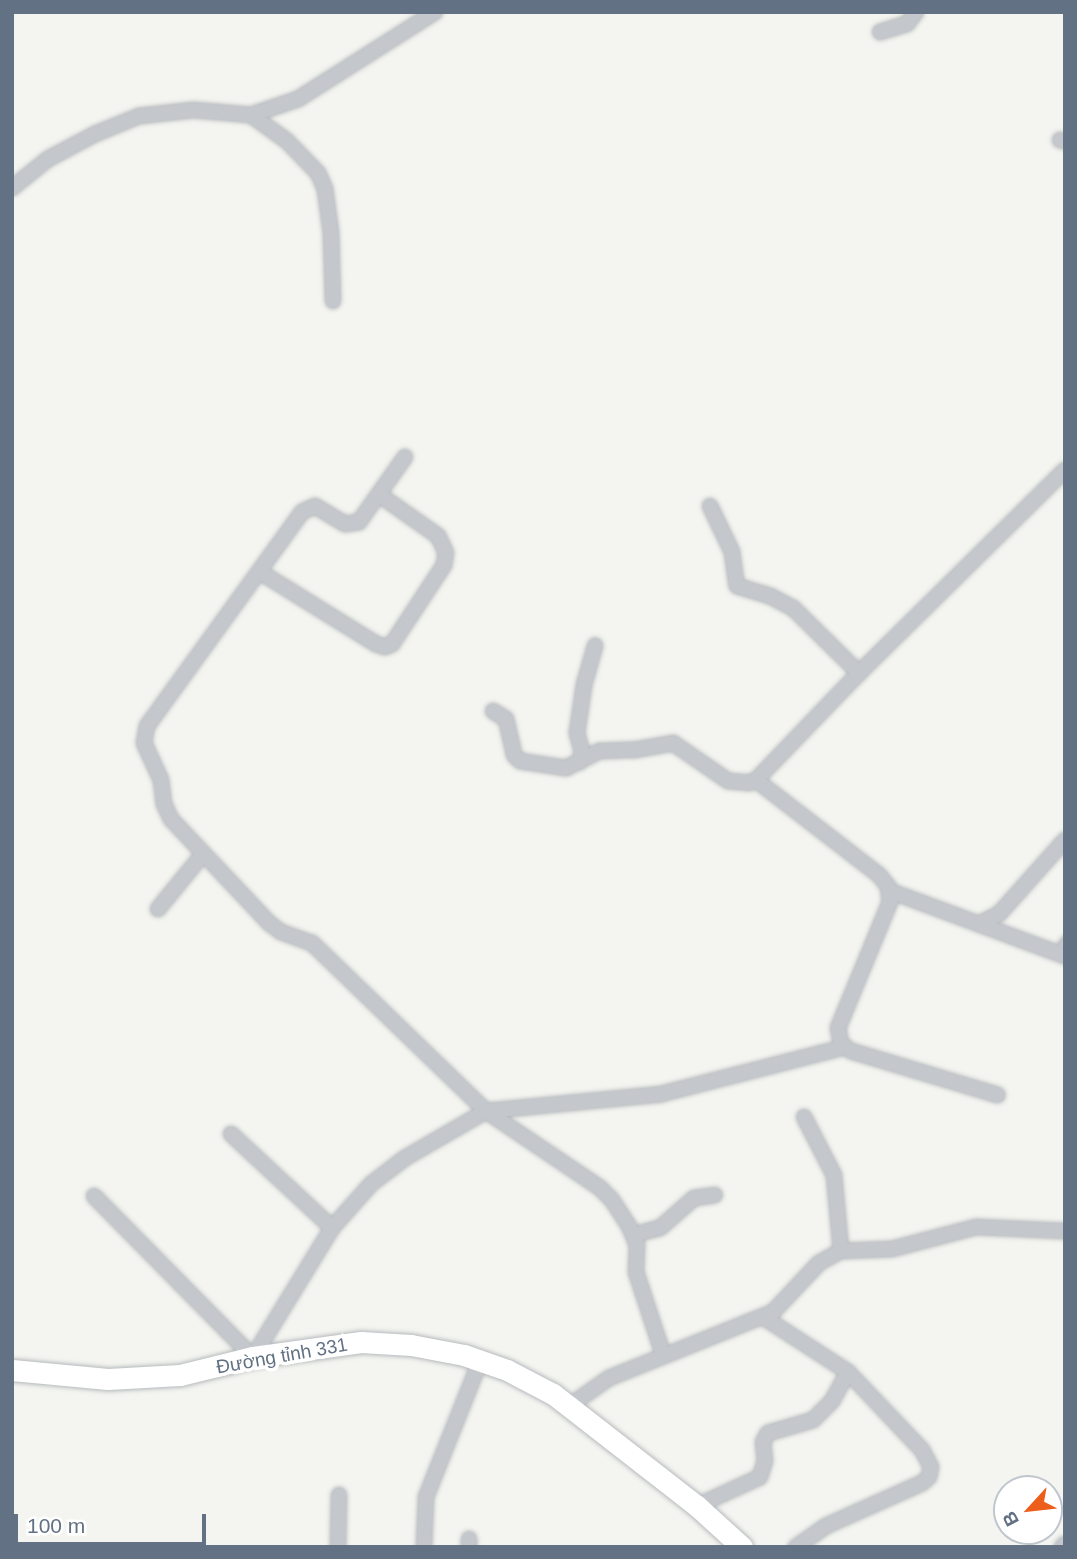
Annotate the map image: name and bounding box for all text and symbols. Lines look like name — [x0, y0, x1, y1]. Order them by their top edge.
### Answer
street label: Đường tỉnh 331 — [215, 1333, 349, 1379]
north arrow — [993, 1475, 1063, 1545]
scale bar — [18, 1500, 210, 1544]
text: B — [998, 1508, 1023, 1530]
text: 100 m — [27, 1514, 85, 1537]

